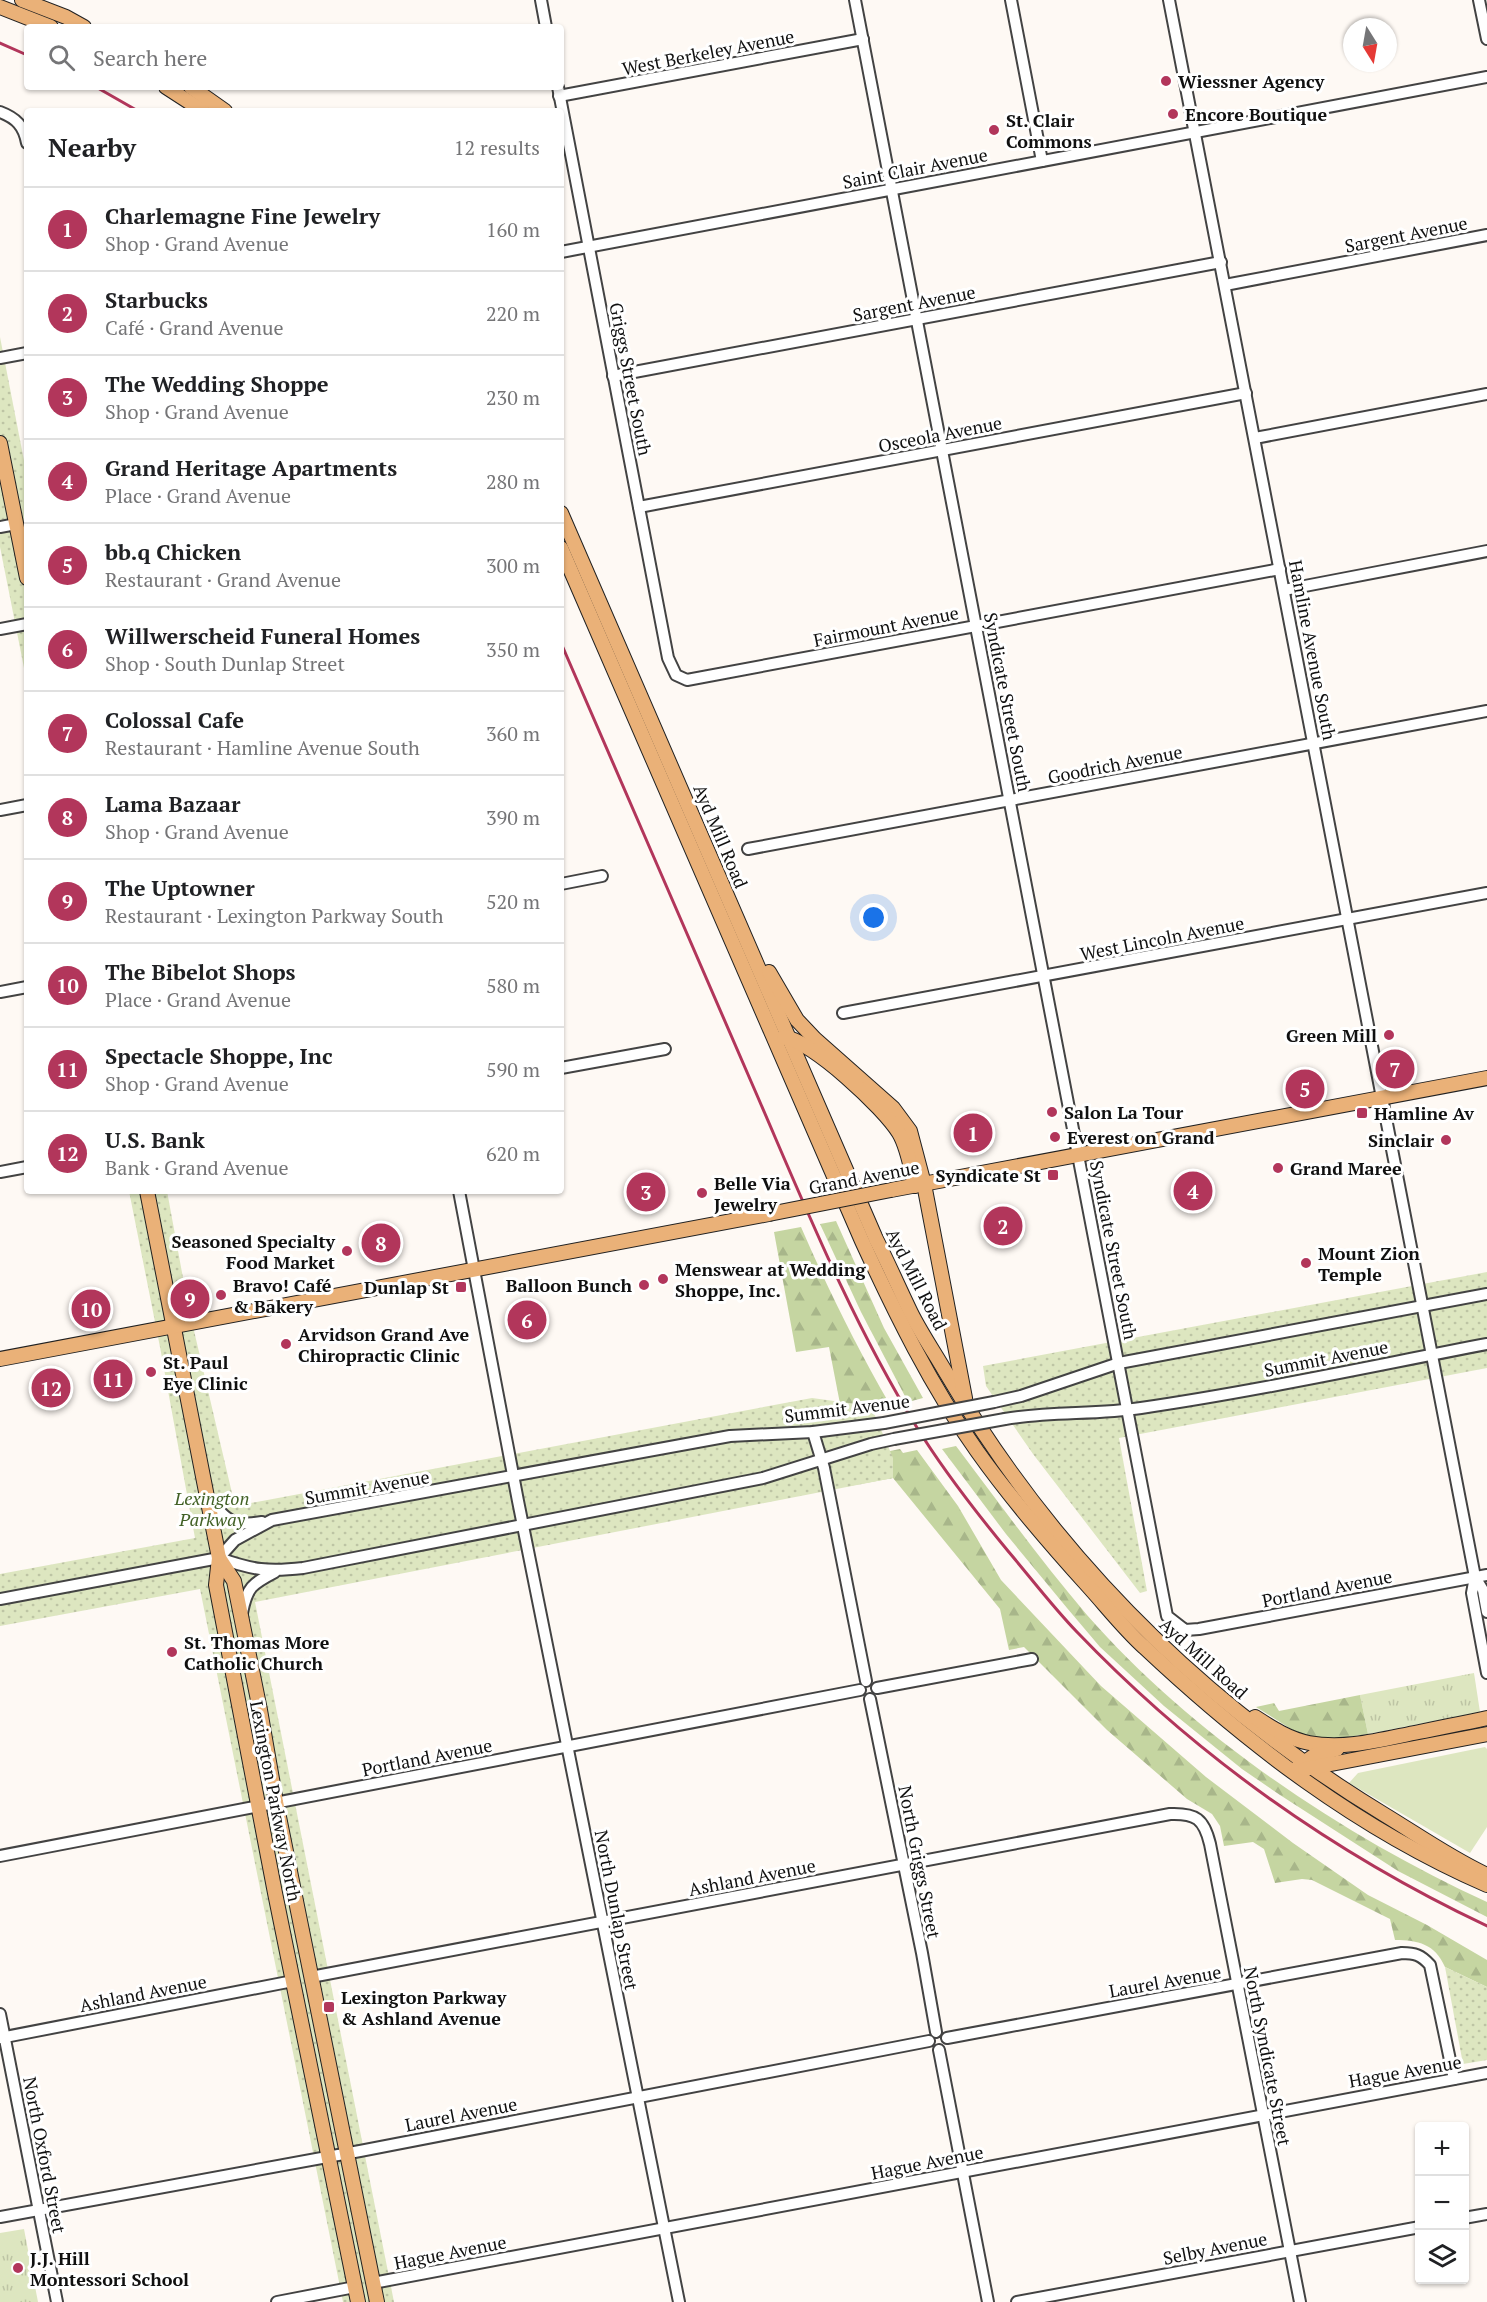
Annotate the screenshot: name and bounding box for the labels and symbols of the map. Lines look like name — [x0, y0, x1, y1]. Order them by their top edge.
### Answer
north arrow — [1343, 18, 1397, 72]
street label: West Berkeley Avenue — [620, 24, 796, 80]
place label: Wiessner Agency — [1178, 69, 1325, 93]
marker: Wiessner Agency — [1159, 74, 1173, 88]
place label: Encore Boutique — [1185, 102, 1327, 126]
marker: Encore Boutique — [1166, 107, 1180, 121]
place label: St. Clair Commons — [1006, 108, 1092, 153]
marker: St. Clair Commons — [987, 123, 1001, 137]
street label: Saint Clair Avenue — [840, 142, 990, 194]
street label: Sargent Avenue — [1343, 210, 1469, 258]
street label: Sargent Avenue — [851, 279, 977, 327]
street label: Griggs Street South — [604, 300, 658, 458]
street label: Osceola Avenue — [876, 410, 1004, 458]
street label: Hamline Avenue South — [1284, 558, 1342, 742]
street label: Fairmount Avenue — [811, 600, 961, 652]
street label: Syndicate Street South — [979, 610, 1037, 794]
street label: Goodrich Avenue — [1046, 739, 1184, 789]
street label: Ayd Mill Road — [688, 780, 754, 892]
your location — [859, 903, 888, 932]
street label: West Lincoln Avenue — [1078, 910, 1246, 966]
place label: Green Mill — [1286, 1023, 1377, 1047]
marker: Green Mill — [1382, 1028, 1396, 1042]
pin: 7 — [1376, 1046, 1414, 1092]
pin: 5 — [1286, 1066, 1324, 1112]
place label: Salon La Tour — [1064, 1100, 1183, 1124]
place label: Hamline Av — [1374, 1101, 1474, 1125]
marker: Salon La Tour — [1045, 1105, 1059, 1119]
marker: Hamline Av — [1355, 1106, 1369, 1120]
pin: 1 — [954, 1110, 992, 1156]
place label: Everest on Grand — [1067, 1125, 1215, 1149]
place label: Sinclair — [1368, 1128, 1434, 1152]
marker: Everest on Grand — [1048, 1130, 1062, 1144]
marker: Sinclair — [1439, 1133, 1453, 1147]
street label: Grand Avenue — [807, 1155, 921, 1199]
place label: Grand Maree — [1290, 1156, 1402, 1180]
street label: Syndicate Street South — [1085, 1158, 1143, 1342]
marker: Grand Maree — [1271, 1161, 1285, 1175]
place label: Syndicate St — [935, 1163, 1041, 1187]
marker: Syndicate St — [1046, 1168, 1060, 1182]
pin: 4 — [1174, 1168, 1212, 1214]
pin: 3 — [626, 1170, 666, 1214]
place label: Belle Via Jewelry — [714, 1171, 791, 1216]
marker: Belle Via Jewelry — [695, 1186, 709, 1200]
pin: 2 — [984, 1204, 1022, 1248]
pin: 8 — [362, 1220, 400, 1266]
street label: Ayd Mill Road — [881, 1224, 953, 1334]
place label: Seasoned Specialty Food Market — [172, 1229, 335, 1274]
place label: Mount Zion Temple — [1318, 1241, 1420, 1286]
marker: Seasoned Specialty Food Market — [340, 1244, 354, 1258]
marker: Mount Zion Temple — [1299, 1256, 1313, 1270]
place label: Menswear at Wedding Shoppe, Inc. — [675, 1257, 866, 1302]
marker: Menswear at Wedding Shoppe, Inc. — [656, 1272, 670, 1286]
place label: Bravo! Café & Bakery — [233, 1273, 332, 1318]
place label: Balloon Bunch — [506, 1273, 632, 1297]
place label: Dunlap St — [364, 1275, 449, 1299]
pin: 9 — [170, 1276, 210, 1322]
marker: Balloon Bunch — [637, 1278, 651, 1292]
marker: Dunlap St — [454, 1280, 468, 1294]
pin: 10 — [72, 1286, 110, 1332]
marker: Bravo! Café & Bakery — [214, 1288, 228, 1302]
pin: 6 — [508, 1298, 546, 1342]
place label: Arvidson Grand Ave Chiropractic Clinic — [298, 1322, 470, 1367]
street label: Summit Avenue — [1262, 1334, 1390, 1382]
marker: Arvidson Grand Ave Chiropractic Clinic — [279, 1337, 293, 1351]
place label: St. Paul Eye Clinic — [163, 1350, 248, 1395]
pin: 11 — [94, 1356, 132, 1402]
marker: St. Paul Eye Clinic — [144, 1365, 158, 1379]
pin: 12 — [32, 1366, 70, 1410]
street label: Summit Avenue — [783, 1388, 911, 1428]
street label: Summit Avenue — [303, 1464, 431, 1510]
park label: Lexington Parkway — [174, 1486, 249, 1531]
street label: Portland Avenue — [1260, 1564, 1394, 1612]
street label: Ayd Mill Road — [1155, 1612, 1253, 1704]
place label: St. Thomas More Catholic Church — [184, 1630, 330, 1675]
marker: St. Thomas More Catholic Church — [165, 1645, 179, 1659]
street label: Lexington Parkway North — [245, 1699, 307, 1904]
street label: Portland Avenue — [360, 1733, 494, 1781]
street label: North Griggs Street — [893, 1783, 947, 1941]
street label: North Dunlap Street — [590, 1828, 644, 1992]
street label: Ashland Avenue — [686, 1853, 818, 1901]
street label: Laurel Avenue — [1107, 1959, 1223, 2003]
street label: North Syndicate Street — [1239, 1964, 1297, 2148]
street label: Ashland Avenue — [77, 1969, 209, 2017]
place label: Lexington Parkway & Ashland Avenue — [341, 1985, 507, 2030]
marker: Lexington Parkway & Ashland Avenue — [322, 2000, 336, 2014]
street label: Hague Avenue — [1347, 2049, 1463, 2093]
street label: North Oxford Street — [18, 2075, 72, 2236]
street label: Laurel Avenue — [403, 2091, 519, 2137]
street label: Hague Avenue — [869, 2139, 985, 2185]
street label: Selby Avenue — [1161, 2226, 1269, 2270]
street label: Hague Avenue — [392, 2229, 508, 2275]
place label: J.J. Hill Montessori School — [30, 2246, 189, 2291]
marker: J.J. Hill Montessori School — [11, 2261, 25, 2275]

